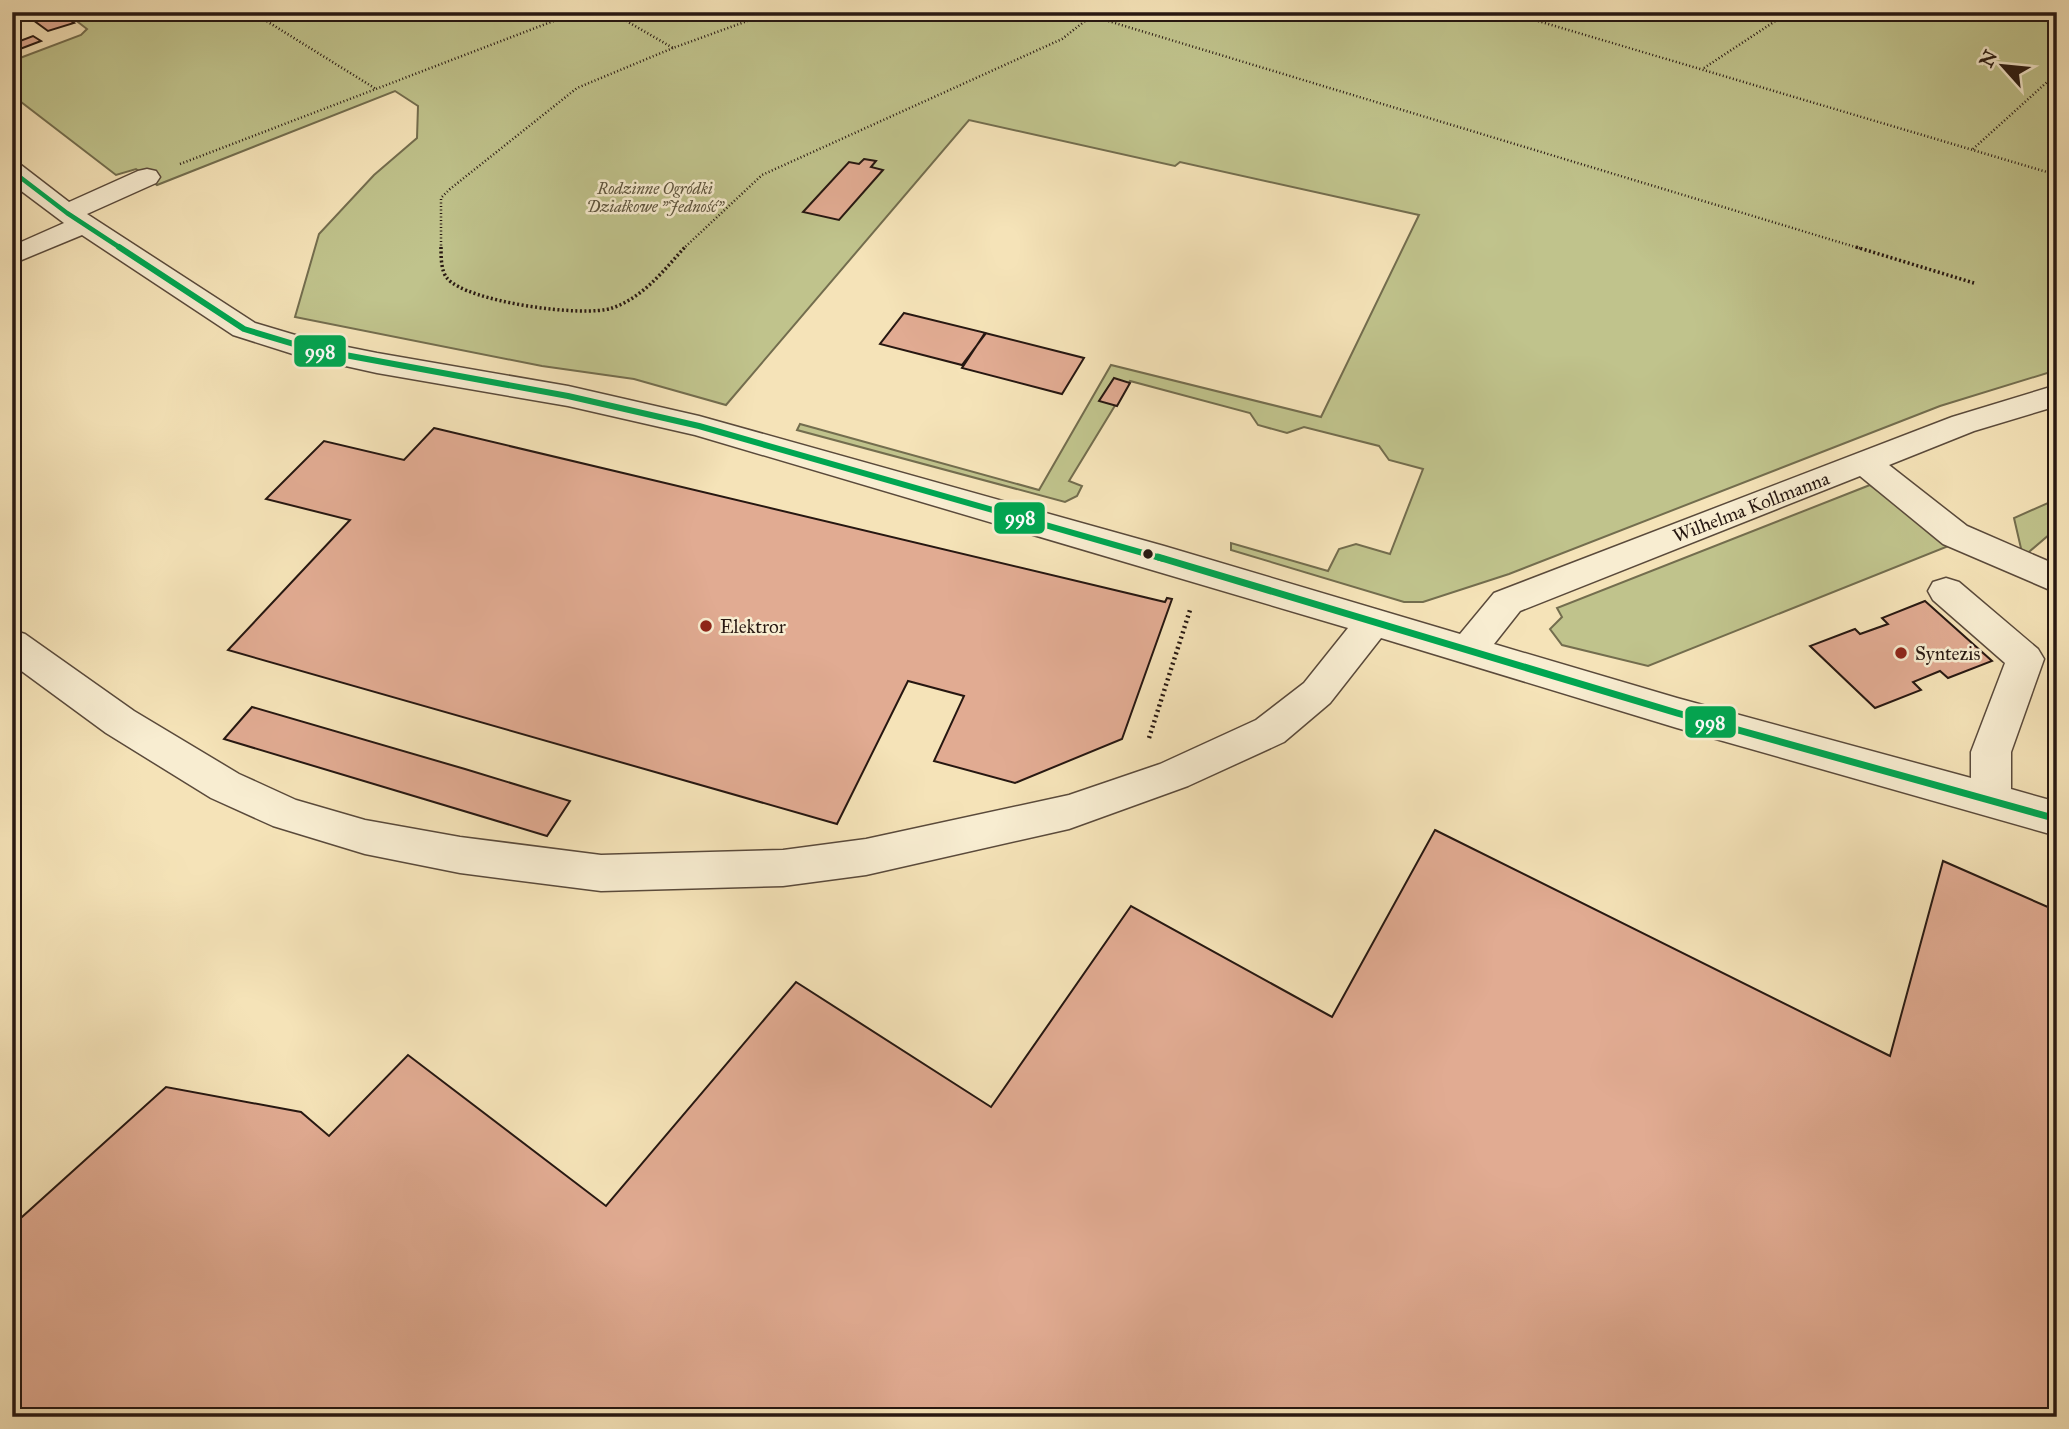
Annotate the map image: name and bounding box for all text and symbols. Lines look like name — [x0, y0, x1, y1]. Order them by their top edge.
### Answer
north arrow — [1968, 32, 2038, 102]
text: N — [1974, 46, 2002, 71]
park label: Rodzinne Ogródki Działkowe "Jedność" — [586, 179, 725, 216]
line badge: 998 — [293, 334, 347, 368]
text: 998 — [305, 340, 335, 364]
street label: Wilhelma Kollmanna — [1670, 466, 1833, 547]
line badge: 998 — [993, 501, 1046, 535]
text: 998 — [1005, 506, 1035, 530]
unlabelled marker — [1141, 547, 1155, 561]
place label: Elektror — [720, 615, 787, 638]
marker: Elektror — [698, 618, 714, 634]
place label: Syntezis — [1915, 642, 1981, 665]
marker: Syntezis — [1893, 645, 1909, 661]
line badge: 998 — [1684, 705, 1737, 739]
text: 998 — [1695, 711, 1725, 735]

